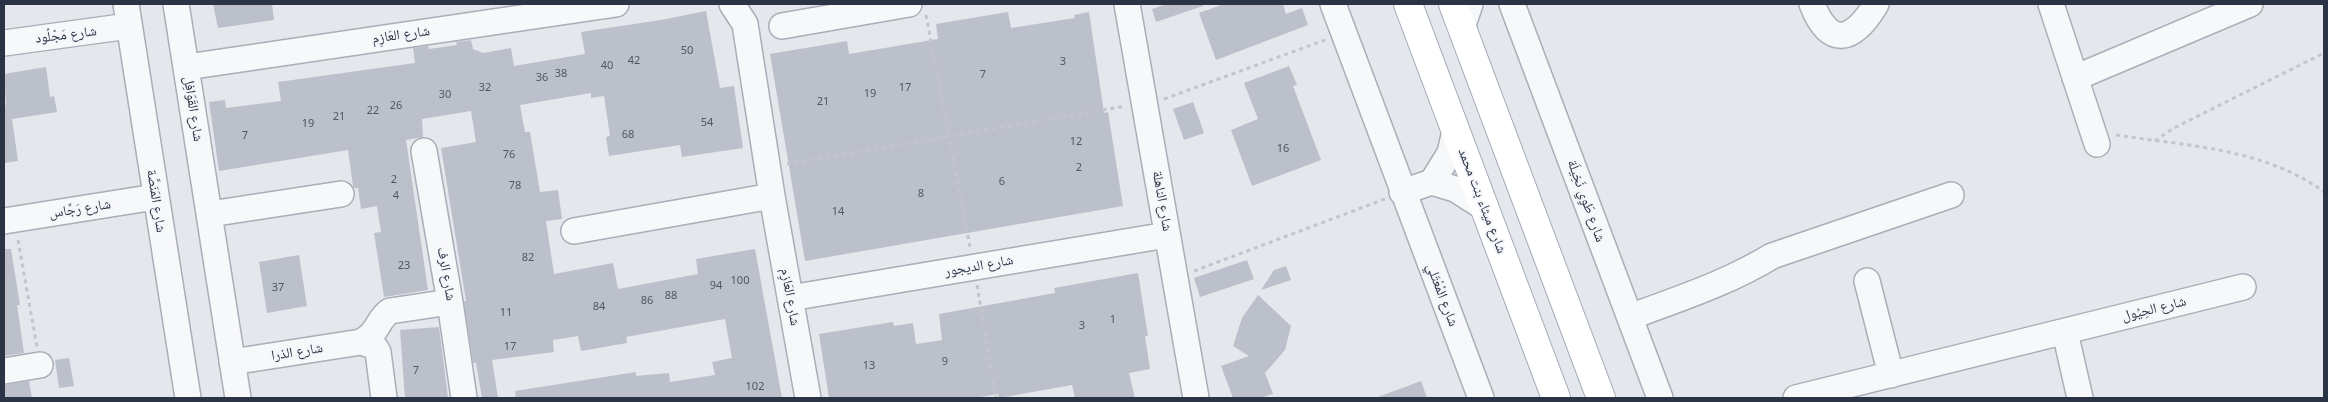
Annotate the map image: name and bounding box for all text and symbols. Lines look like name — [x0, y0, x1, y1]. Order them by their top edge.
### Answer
street label: شارع مَجْلُود — [34, 23, 98, 47]
street label: شارع العَازِم — [371, 23, 431, 47]
house number: 50 — [681, 44, 693, 58]
house number: 42 — [628, 54, 640, 68]
house number: 3 — [1060, 55, 1066, 69]
house number: 40 — [601, 59, 613, 73]
house number: 38 — [555, 67, 567, 81]
house number: 7 — [980, 68, 986, 82]
house number: 36 — [536, 71, 548, 85]
street label: شارع القَوَافِل — [180, 75, 206, 143]
house number: 32 — [479, 81, 491, 95]
house number: 17 — [899, 81, 911, 95]
house number: 19 — [864, 87, 876, 101]
house number: 30 — [439, 88, 451, 102]
house number: 21 — [817, 95, 829, 109]
house number: 26 — [390, 99, 402, 113]
house number: 22 — [367, 104, 379, 118]
house number: 21 — [333, 110, 345, 124]
house number: 54 — [701, 116, 713, 130]
house number: 19 — [302, 117, 314, 131]
house number: 68 — [622, 128, 634, 142]
house number: 7 — [242, 129, 248, 143]
house number: 12 — [1070, 135, 1082, 149]
house number: 16 — [1277, 142, 1289, 156]
street label: شارع ميثاء بنت محمد — [1454, 146, 1510, 256]
house number: 76 — [503, 148, 515, 162]
street label: شارع طَوِي نَخِيلَة — [1563, 158, 1609, 244]
house number: 2 — [1076, 161, 1082, 175]
street label: شارع المَنَصَّة — [143, 168, 169, 234]
street label: شارع الناهلة — [1148, 169, 1176, 233]
house number: 2 — [391, 173, 397, 187]
house number: 6 — [999, 175, 1005, 189]
house number: 78 — [509, 179, 521, 193]
house number: 8 — [918, 187, 924, 201]
house number: 4 — [393, 189, 399, 203]
street label: شارع رَجَّاس — [48, 196, 112, 222]
house number: 14 — [832, 205, 844, 219]
street label: شارع الرف — [433, 246, 459, 302]
house number: 82 — [522, 251, 534, 265]
street label: شارع الديجور — [943, 252, 1015, 280]
house number: 23 — [398, 259, 410, 273]
street label: شارع المُعْتَلي — [1422, 261, 1462, 329]
street label: شارع العَازِم — [777, 267, 803, 327]
house number: 100 — [731, 274, 749, 288]
house number: 94 — [710, 279, 722, 293]
house number: 37 — [272, 281, 284, 295]
house number: 88 — [665, 289, 677, 303]
street label: شارع الحِيُول — [2120, 293, 2188, 325]
house number: 86 — [641, 294, 653, 308]
house number: 84 — [593, 300, 605, 314]
house number: 11 — [500, 306, 512, 320]
house number: 1 — [1110, 313, 1116, 327]
house number: 3 — [1079, 319, 1085, 333]
street label: شارع الذرا — [270, 340, 324, 364]
house number: 17 — [504, 340, 516, 354]
house number: 9 — [942, 355, 948, 369]
house number: 13 — [863, 359, 875, 373]
house number: 7 — [413, 364, 419, 378]
house number: 102 — [746, 380, 764, 394]

